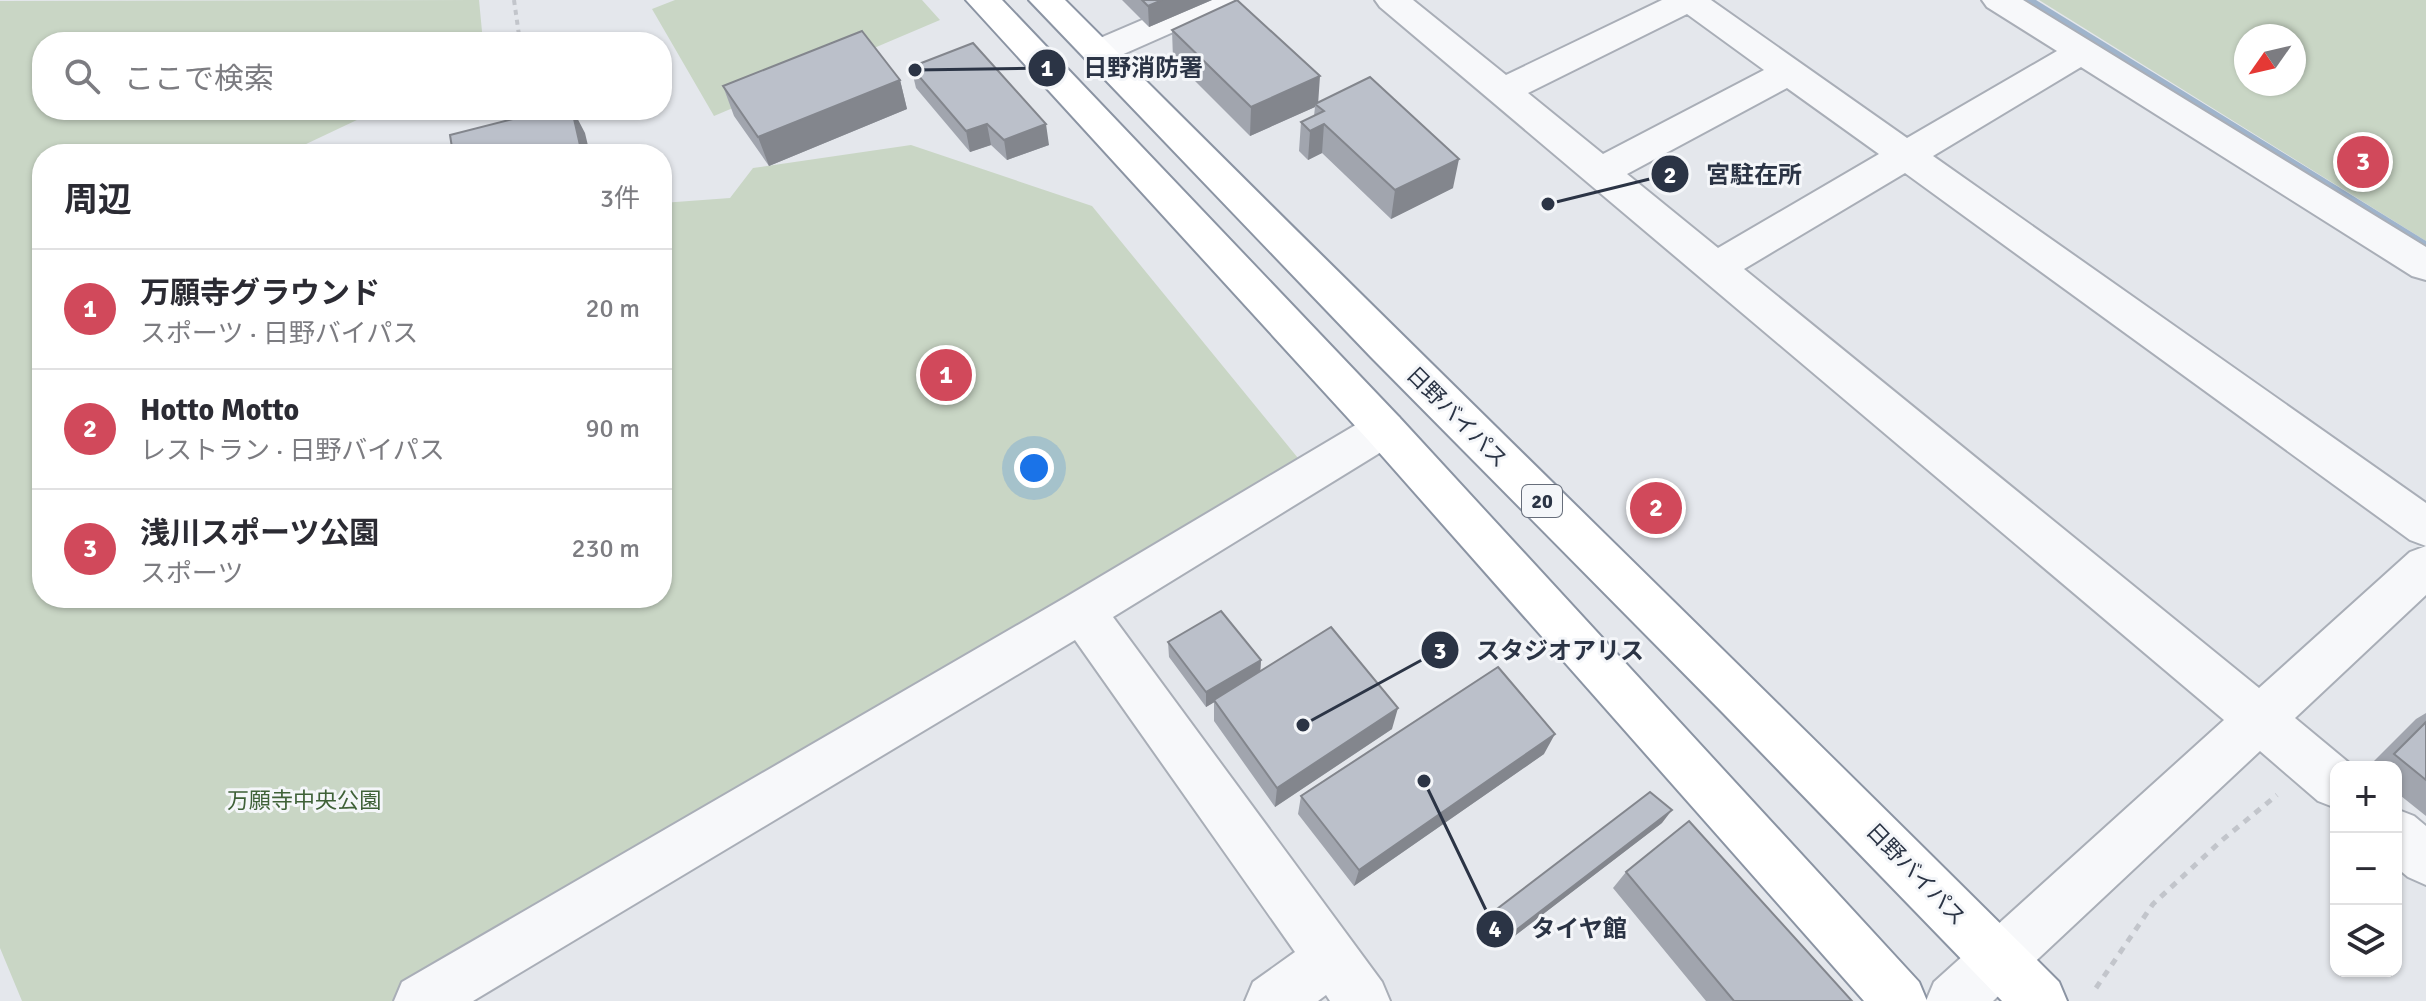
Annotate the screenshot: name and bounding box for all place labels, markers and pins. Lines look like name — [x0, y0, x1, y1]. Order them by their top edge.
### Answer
callout: 日野消防署 — [1027, 44, 1219, 92]
pin: 3 — [2337, 132, 2389, 192]
callout: 宮駐在所 — [1650, 150, 1818, 198]
pin: 1 — [920, 345, 972, 405]
pin: 2 — [1630, 478, 1682, 538]
callout: スタジオアリス — [1420, 626, 1660, 674]
callout: タイヤ館 — [1475, 905, 1643, 953]

